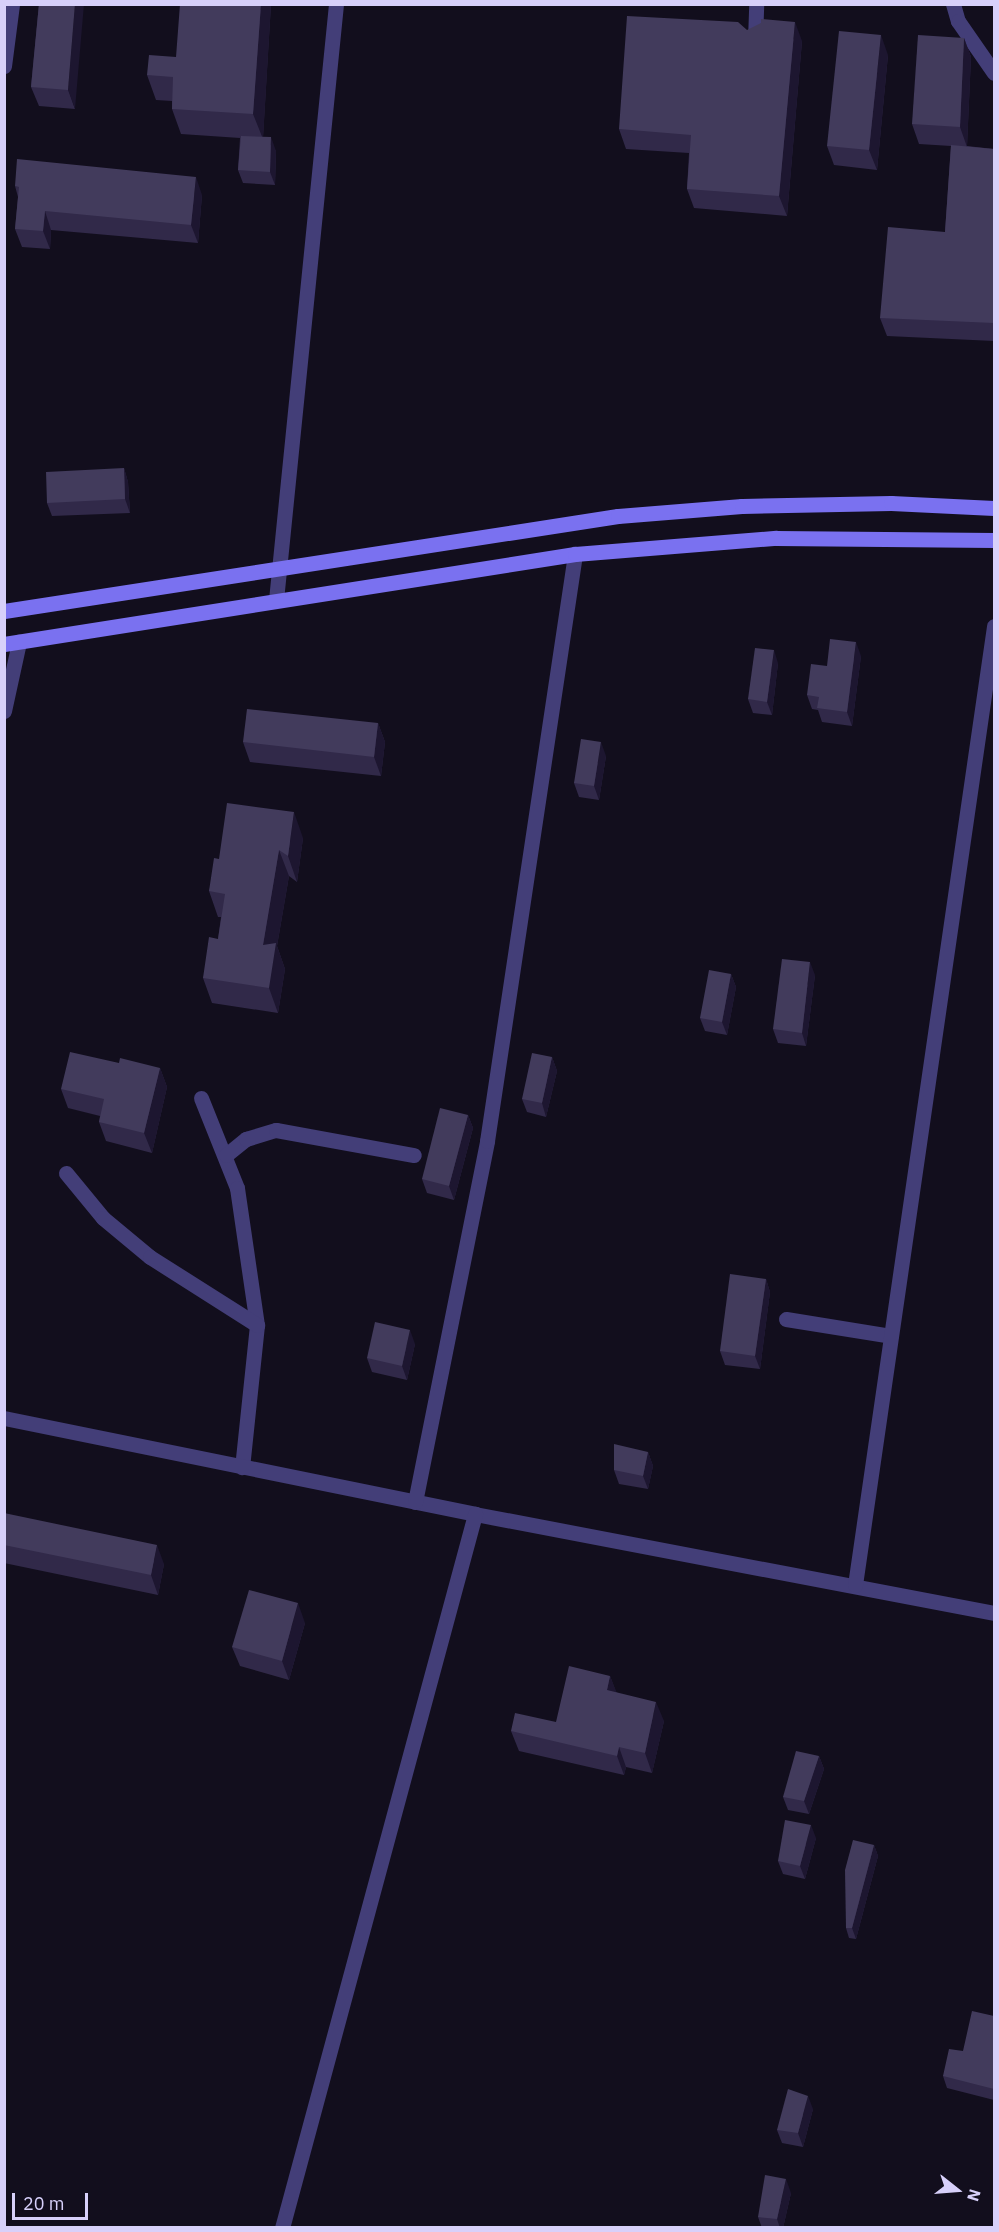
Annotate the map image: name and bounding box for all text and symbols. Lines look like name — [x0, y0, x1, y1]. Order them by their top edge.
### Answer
north arrow — [927, 2160, 987, 2220]
scale bar — [15, 2181, 92, 2219]
text: N — [963, 2187, 985, 2204]
text: 20 m — [23, 2192, 65, 2215]

